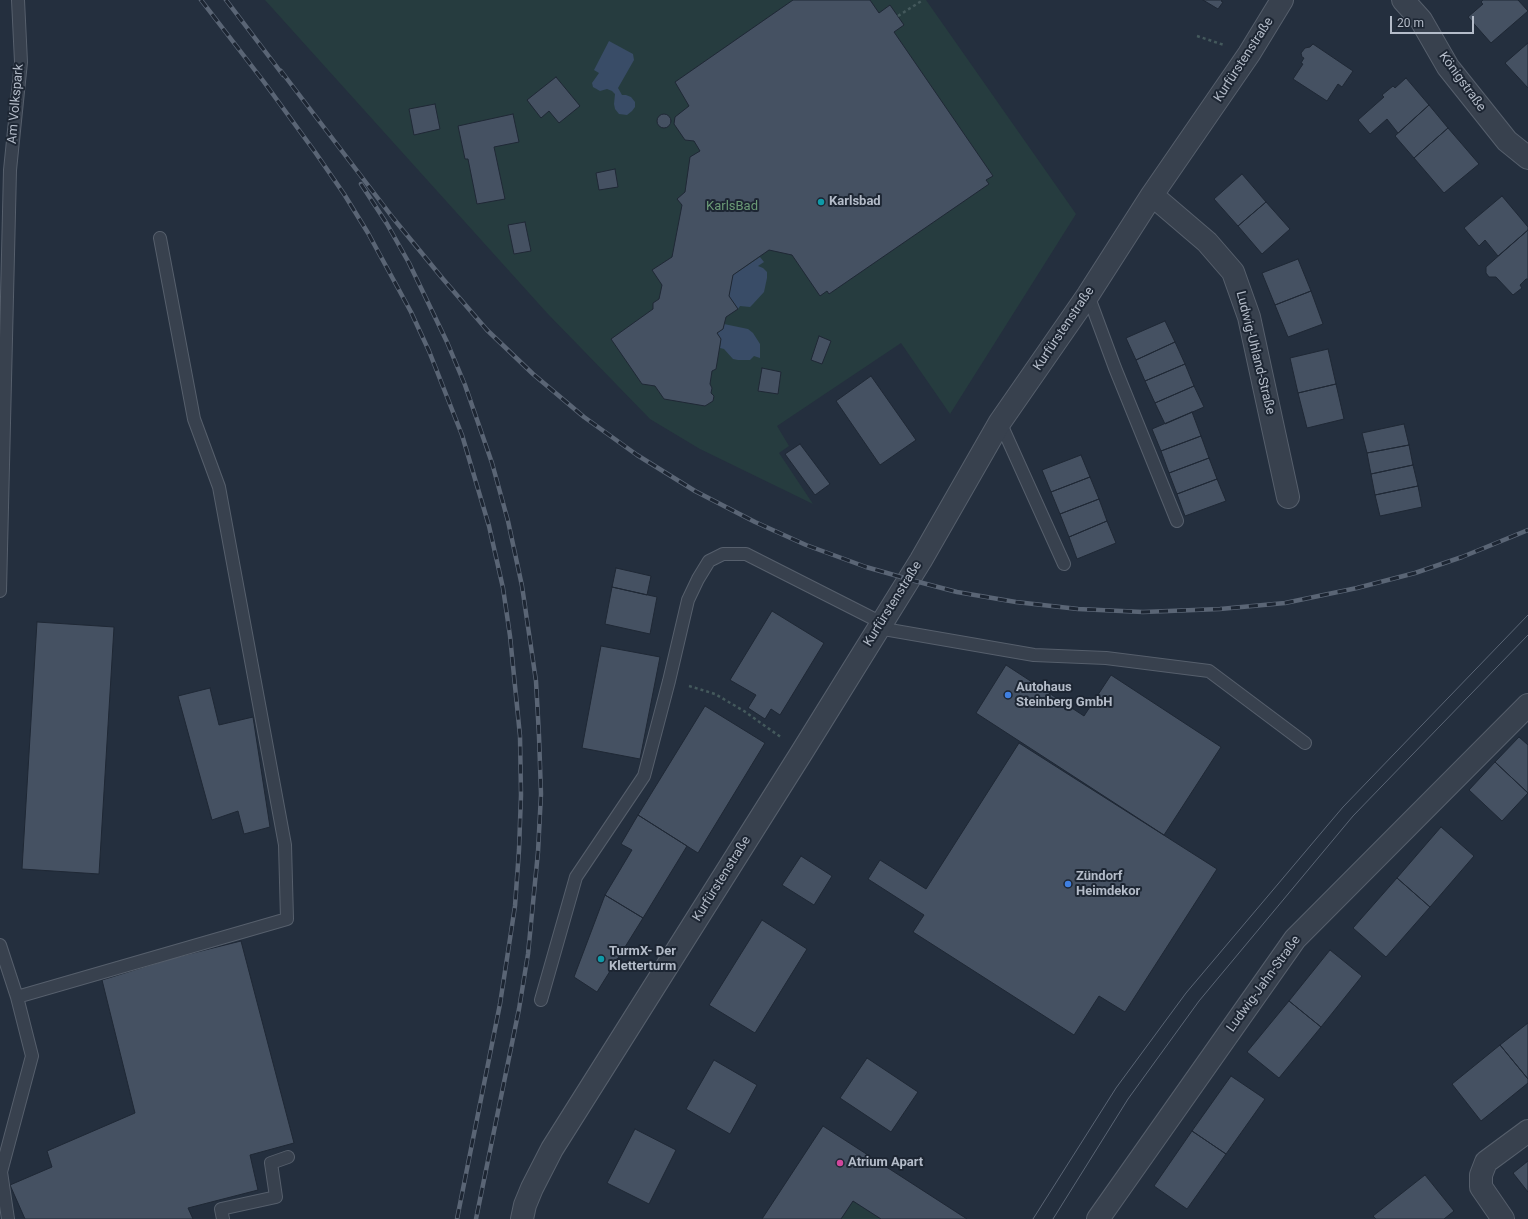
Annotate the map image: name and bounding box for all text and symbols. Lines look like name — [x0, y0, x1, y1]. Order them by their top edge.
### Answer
scale bar — [1392, 8, 1476, 34]
street label: Kurfürstenstraße — [1211, 15, 1277, 105]
text: 20 m — [1397, 16, 1424, 30]
street label: Königstraße — [1435, 49, 1489, 115]
street label: Am Volkspark — [5, 63, 27, 145]
place label: Karlsbad — [829, 194, 881, 210]
marker: Karlsbad — [816, 197, 826, 207]
park label: KarlsBad — [706, 199, 758, 215]
street label: Kurfürstenstraße — [1030, 284, 1098, 374]
street label: Ludwig-Uhland-Straße — [1232, 290, 1278, 416]
street label: Kurfürstenstraße — [861, 558, 925, 650]
place label: Autohaus Steinberg GmbH — [1016, 680, 1112, 711]
marker: Autohaus Steinberg GmbH — [1003, 690, 1013, 700]
street label: Kurfürstenstraße — [690, 833, 754, 925]
place label: Zündorf Heimdekor — [1076, 869, 1140, 900]
marker: Zündorf Heimdekor — [1063, 879, 1073, 889]
street label: Ludwig-Jahn-Straße — [1224, 933, 1304, 1035]
place label: TurmX- Der Kletterturm — [609, 944, 676, 975]
marker: TurmX- Der Kletterturm — [596, 954, 606, 964]
place label: Atrium Apart — [848, 1155, 923, 1171]
marker: Atrium Apart — [835, 1158, 845, 1168]

